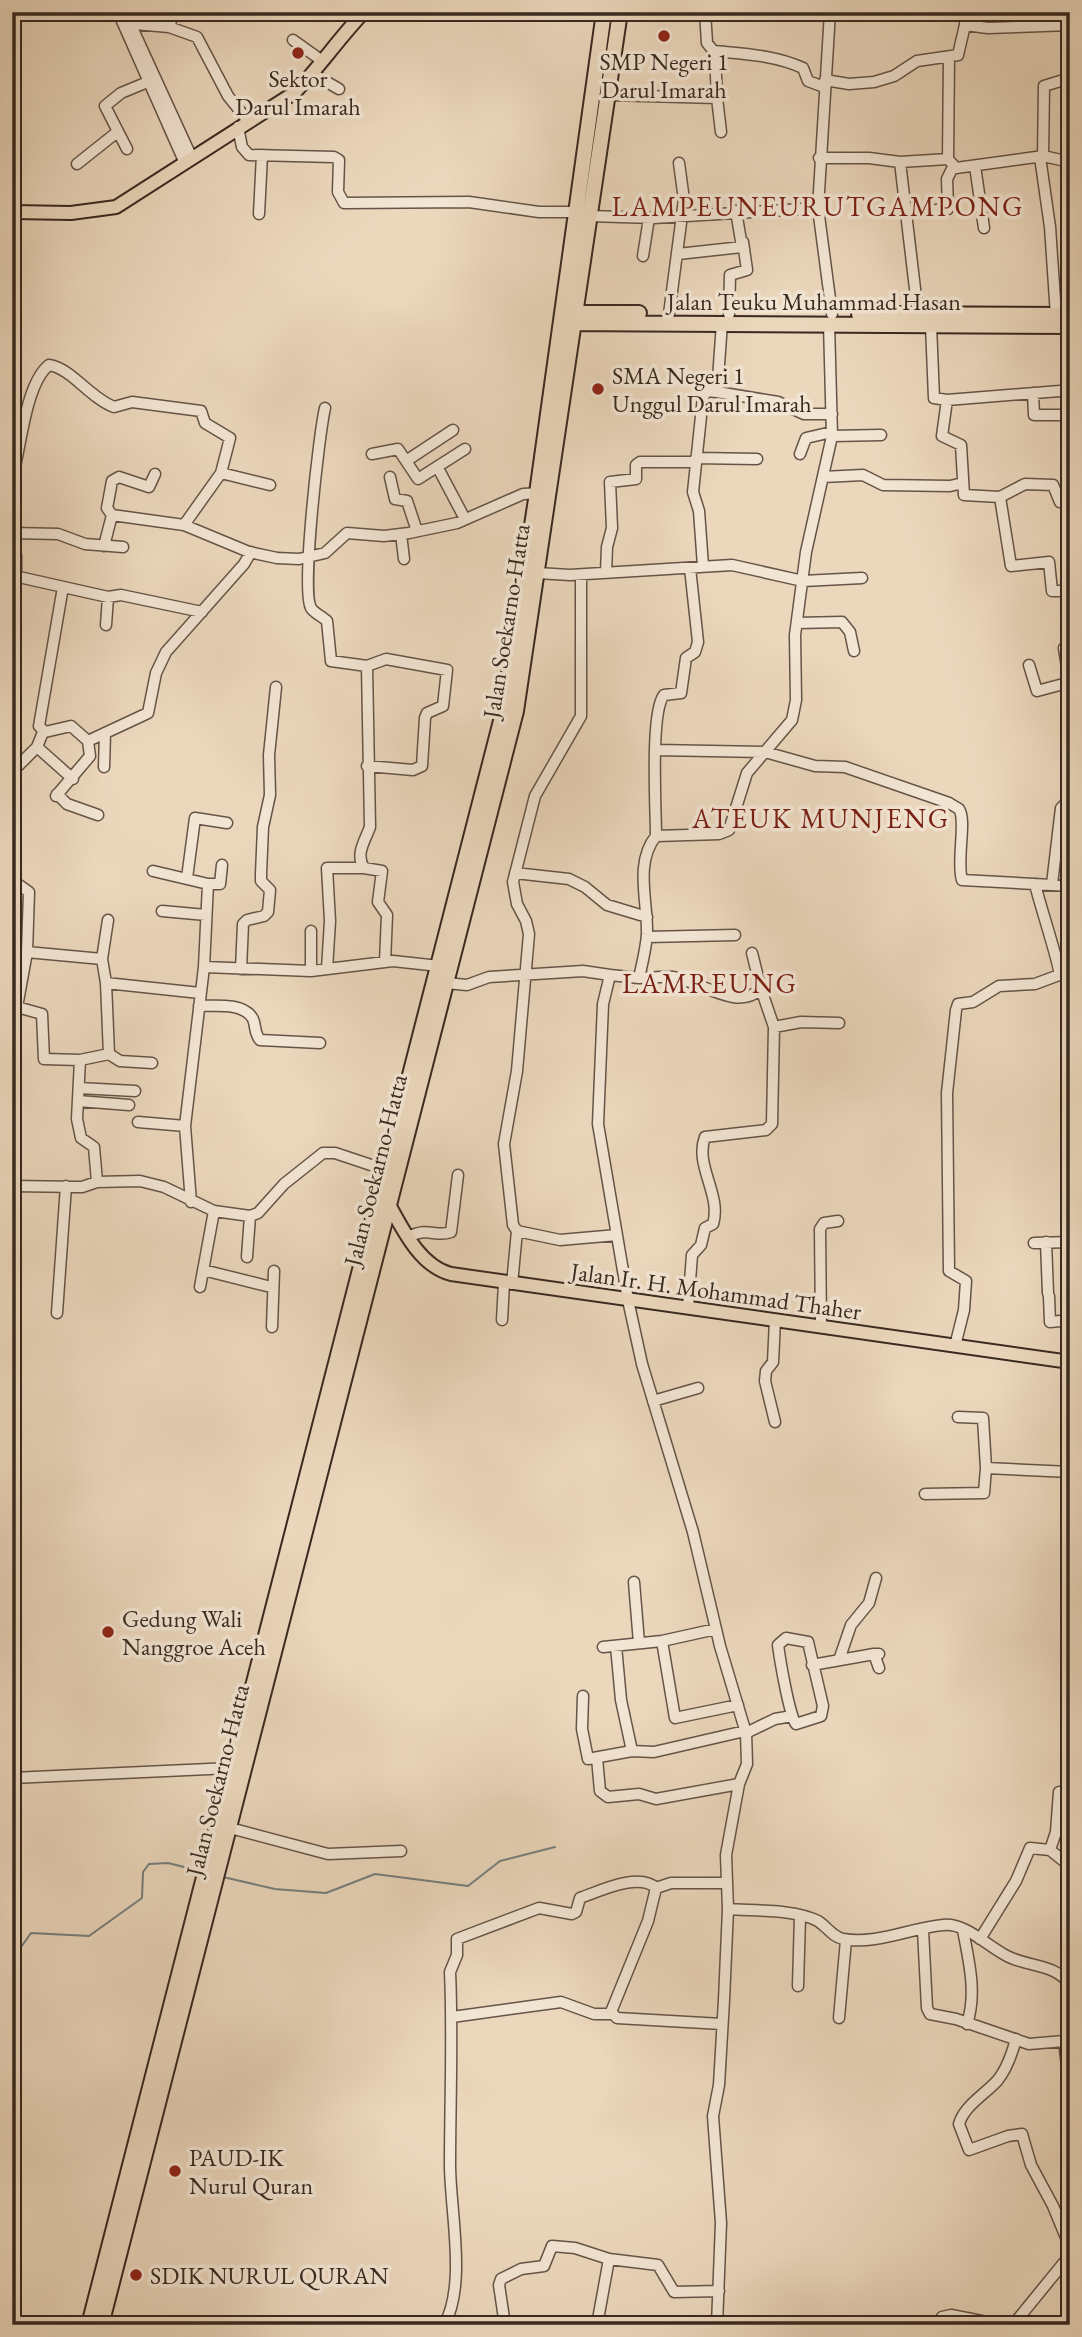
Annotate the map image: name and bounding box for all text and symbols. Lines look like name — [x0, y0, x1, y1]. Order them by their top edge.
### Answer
marker: SMP Negeri 1 Darul Imarah — [656, 28, 672, 44]
marker: Sektor Darul Imarah — [290, 45, 306, 61]
place label: SMP Negeri 1 Darul Imarah — [599, 46, 729, 105]
place label: Sektor Darul Imarah — [235, 63, 361, 122]
district label: LAMPEUNEURUTGAMPONG — [612, 188, 1024, 224]
street label: Jalan Teuku Muhammad Hasan — [665, 286, 961, 317]
place label: SMA Negeri 1 Unggul Darul Imarah — [612, 360, 812, 419]
marker: SMA Negeri 1 Unggul Darul Imarah — [590, 381, 606, 397]
street label: Jalan Soekarno-Hatta — [475, 521, 537, 722]
district label: ATEUK MUNJENG — [691, 800, 950, 836]
district label: LAMREUNG — [622, 965, 798, 1001]
street label: Jalan Soekarno-Hatta — [336, 1070, 414, 1271]
street label: Jalan Ir. H. Mohammad Thaher — [567, 1255, 863, 1327]
place label: Gedung Wali Nanggroe Aceh — [122, 1603, 266, 1662]
marker: Gedung Wali Nanggroe Aceh — [100, 1624, 116, 1640]
street label: Jalan Soekarno-Hatta — [178, 1680, 256, 1881]
place label: PAUD-IK Nurul Quran — [189, 2142, 313, 2201]
marker: PAUD-IK Nurul Quran — [167, 2163, 183, 2179]
place label: SDIK NURUL QURAN — [150, 2260, 389, 2291]
marker: SDIK NURUL QURAN — [128, 2267, 144, 2283]

